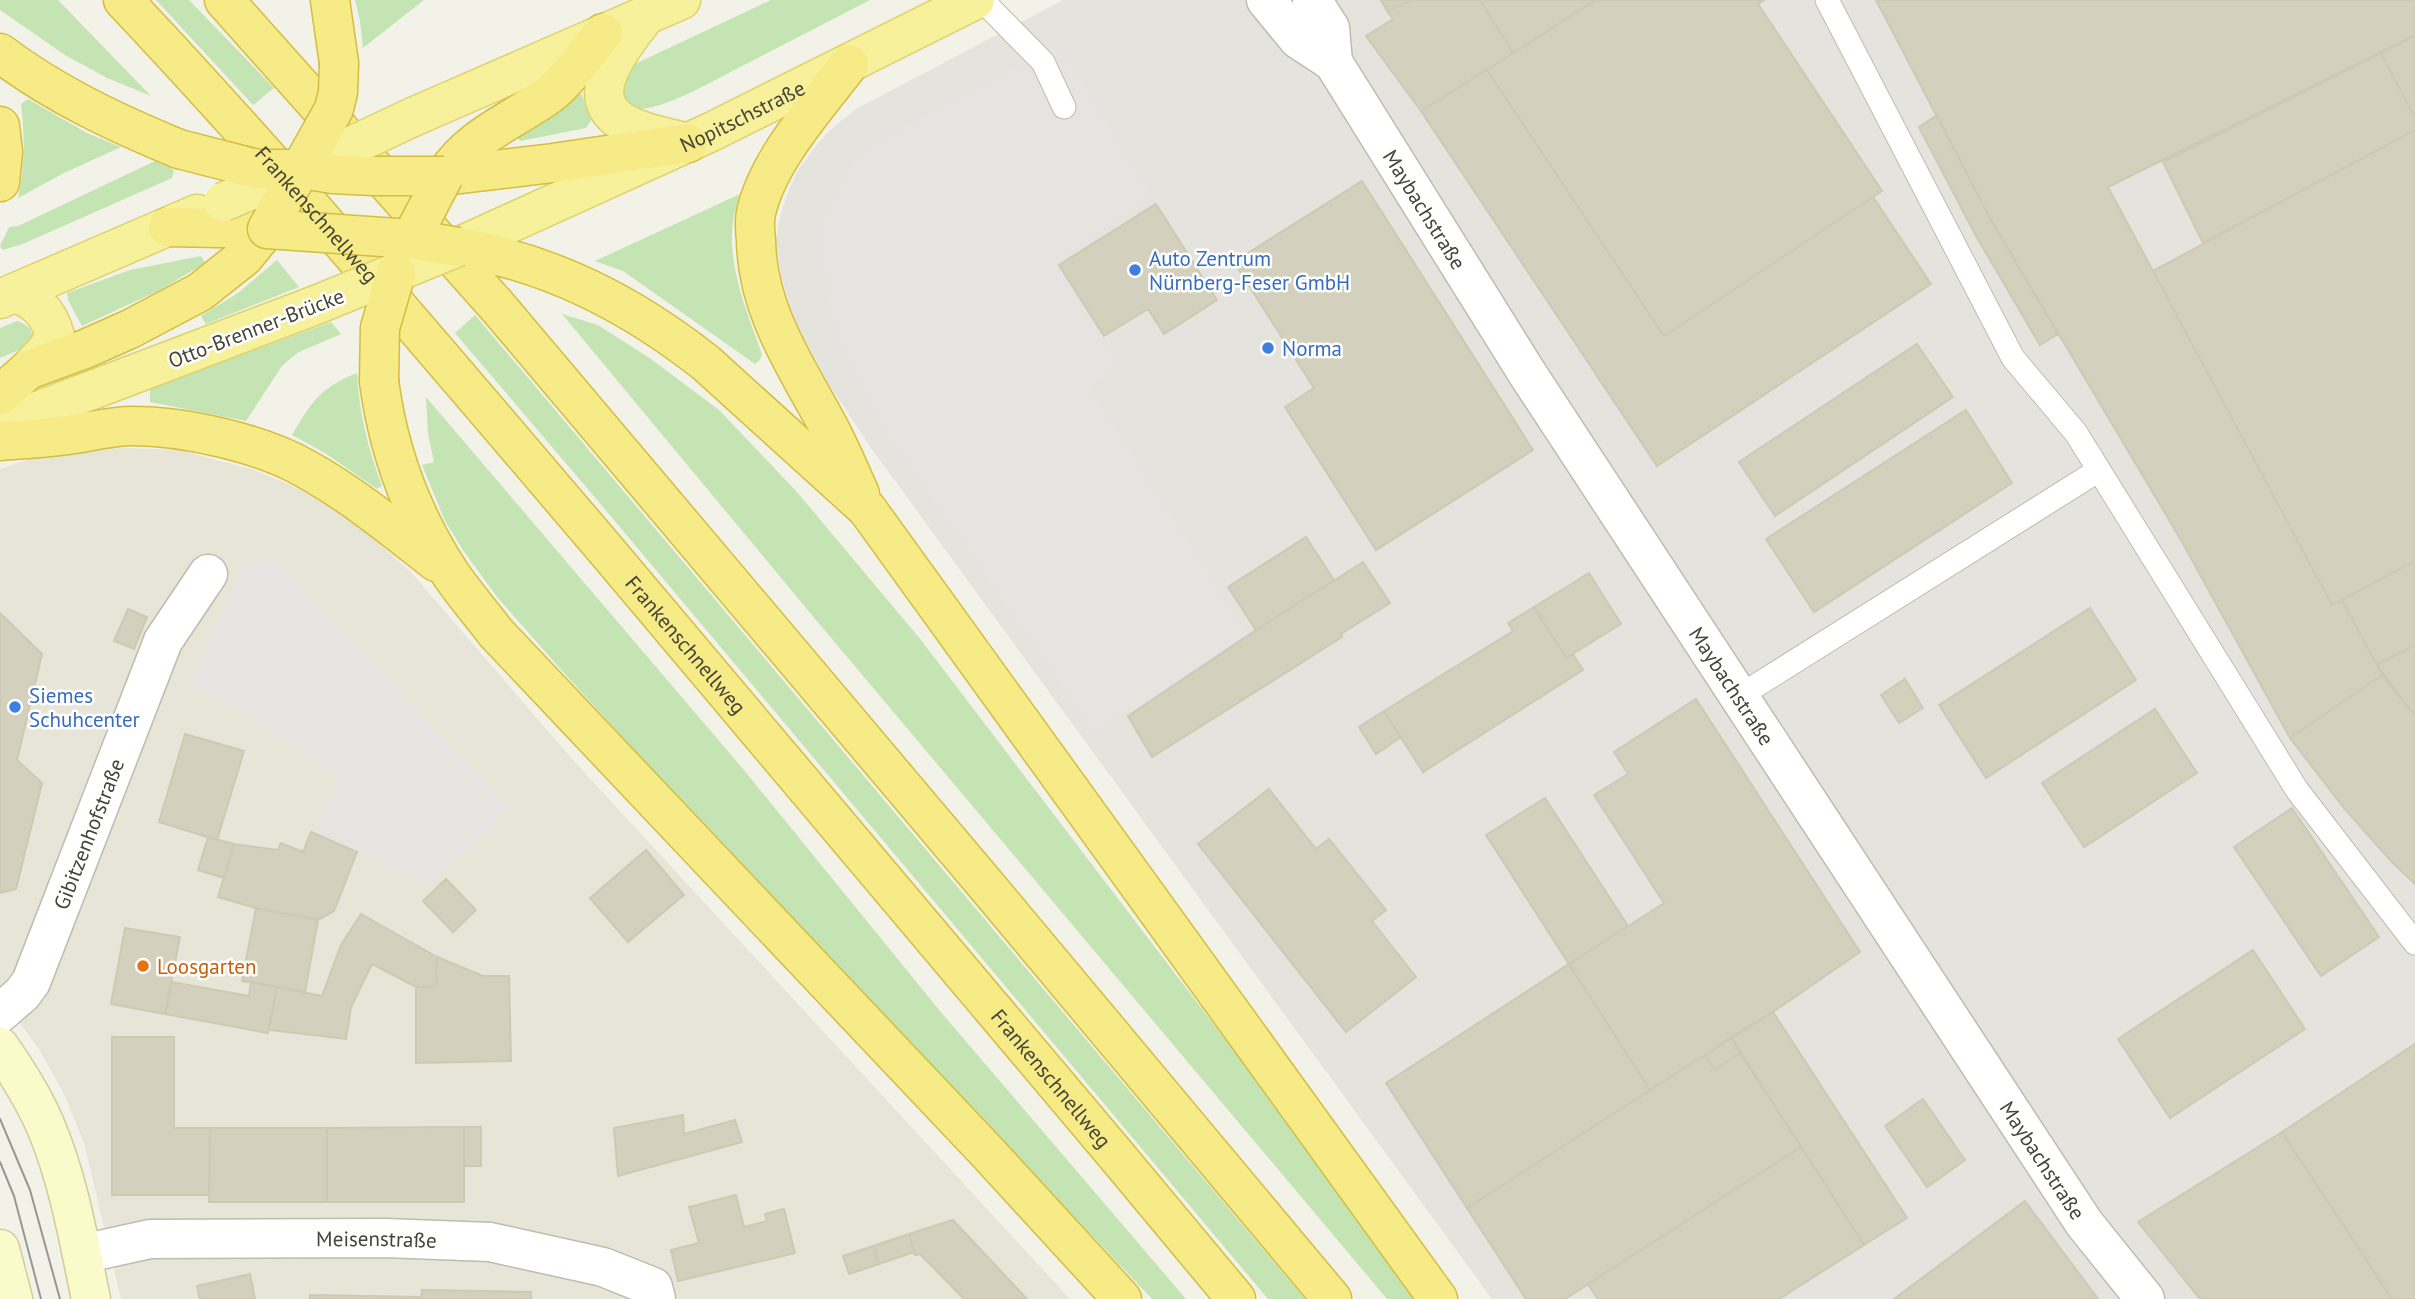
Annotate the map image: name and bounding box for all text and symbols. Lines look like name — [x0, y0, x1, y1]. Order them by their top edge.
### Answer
street label: Nopitschstraße — [675, 74, 809, 158]
street label: Frankenschnellweg — [250, 140, 384, 288]
street label: Maybachstraße — [1377, 144, 1472, 274]
place label: Auto Zentrum Nürnberg-Feser GmbH — [1149, 245, 1350, 296]
marker: Auto Zentrum Nürnberg-Feser GmbH — [1127, 262, 1143, 278]
street label: Otto-Brenner-Brücke — [164, 282, 348, 374]
place label: Norma — [1282, 335, 1342, 362]
marker: Norma — [1260, 340, 1276, 356]
street label: Frankenschnellweg — [620, 570, 753, 719]
street label: Maybachstraße — [1683, 622, 1781, 750]
place label: Siemes Schuhcenter — [29, 682, 140, 733]
marker: Siemes Schuhcenter — [7, 699, 23, 715]
street label: Gibitzenhofstraße — [47, 754, 130, 913]
place label: Loosgarten — [157, 953, 256, 980]
marker: Loosgarten — [135, 958, 151, 974]
street label: Frankenschnellweg — [986, 1003, 1117, 1153]
street label: Maybachstraße — [1994, 1096, 2091, 1225]
street label: Meisenstraße — [316, 1224, 437, 1253]

